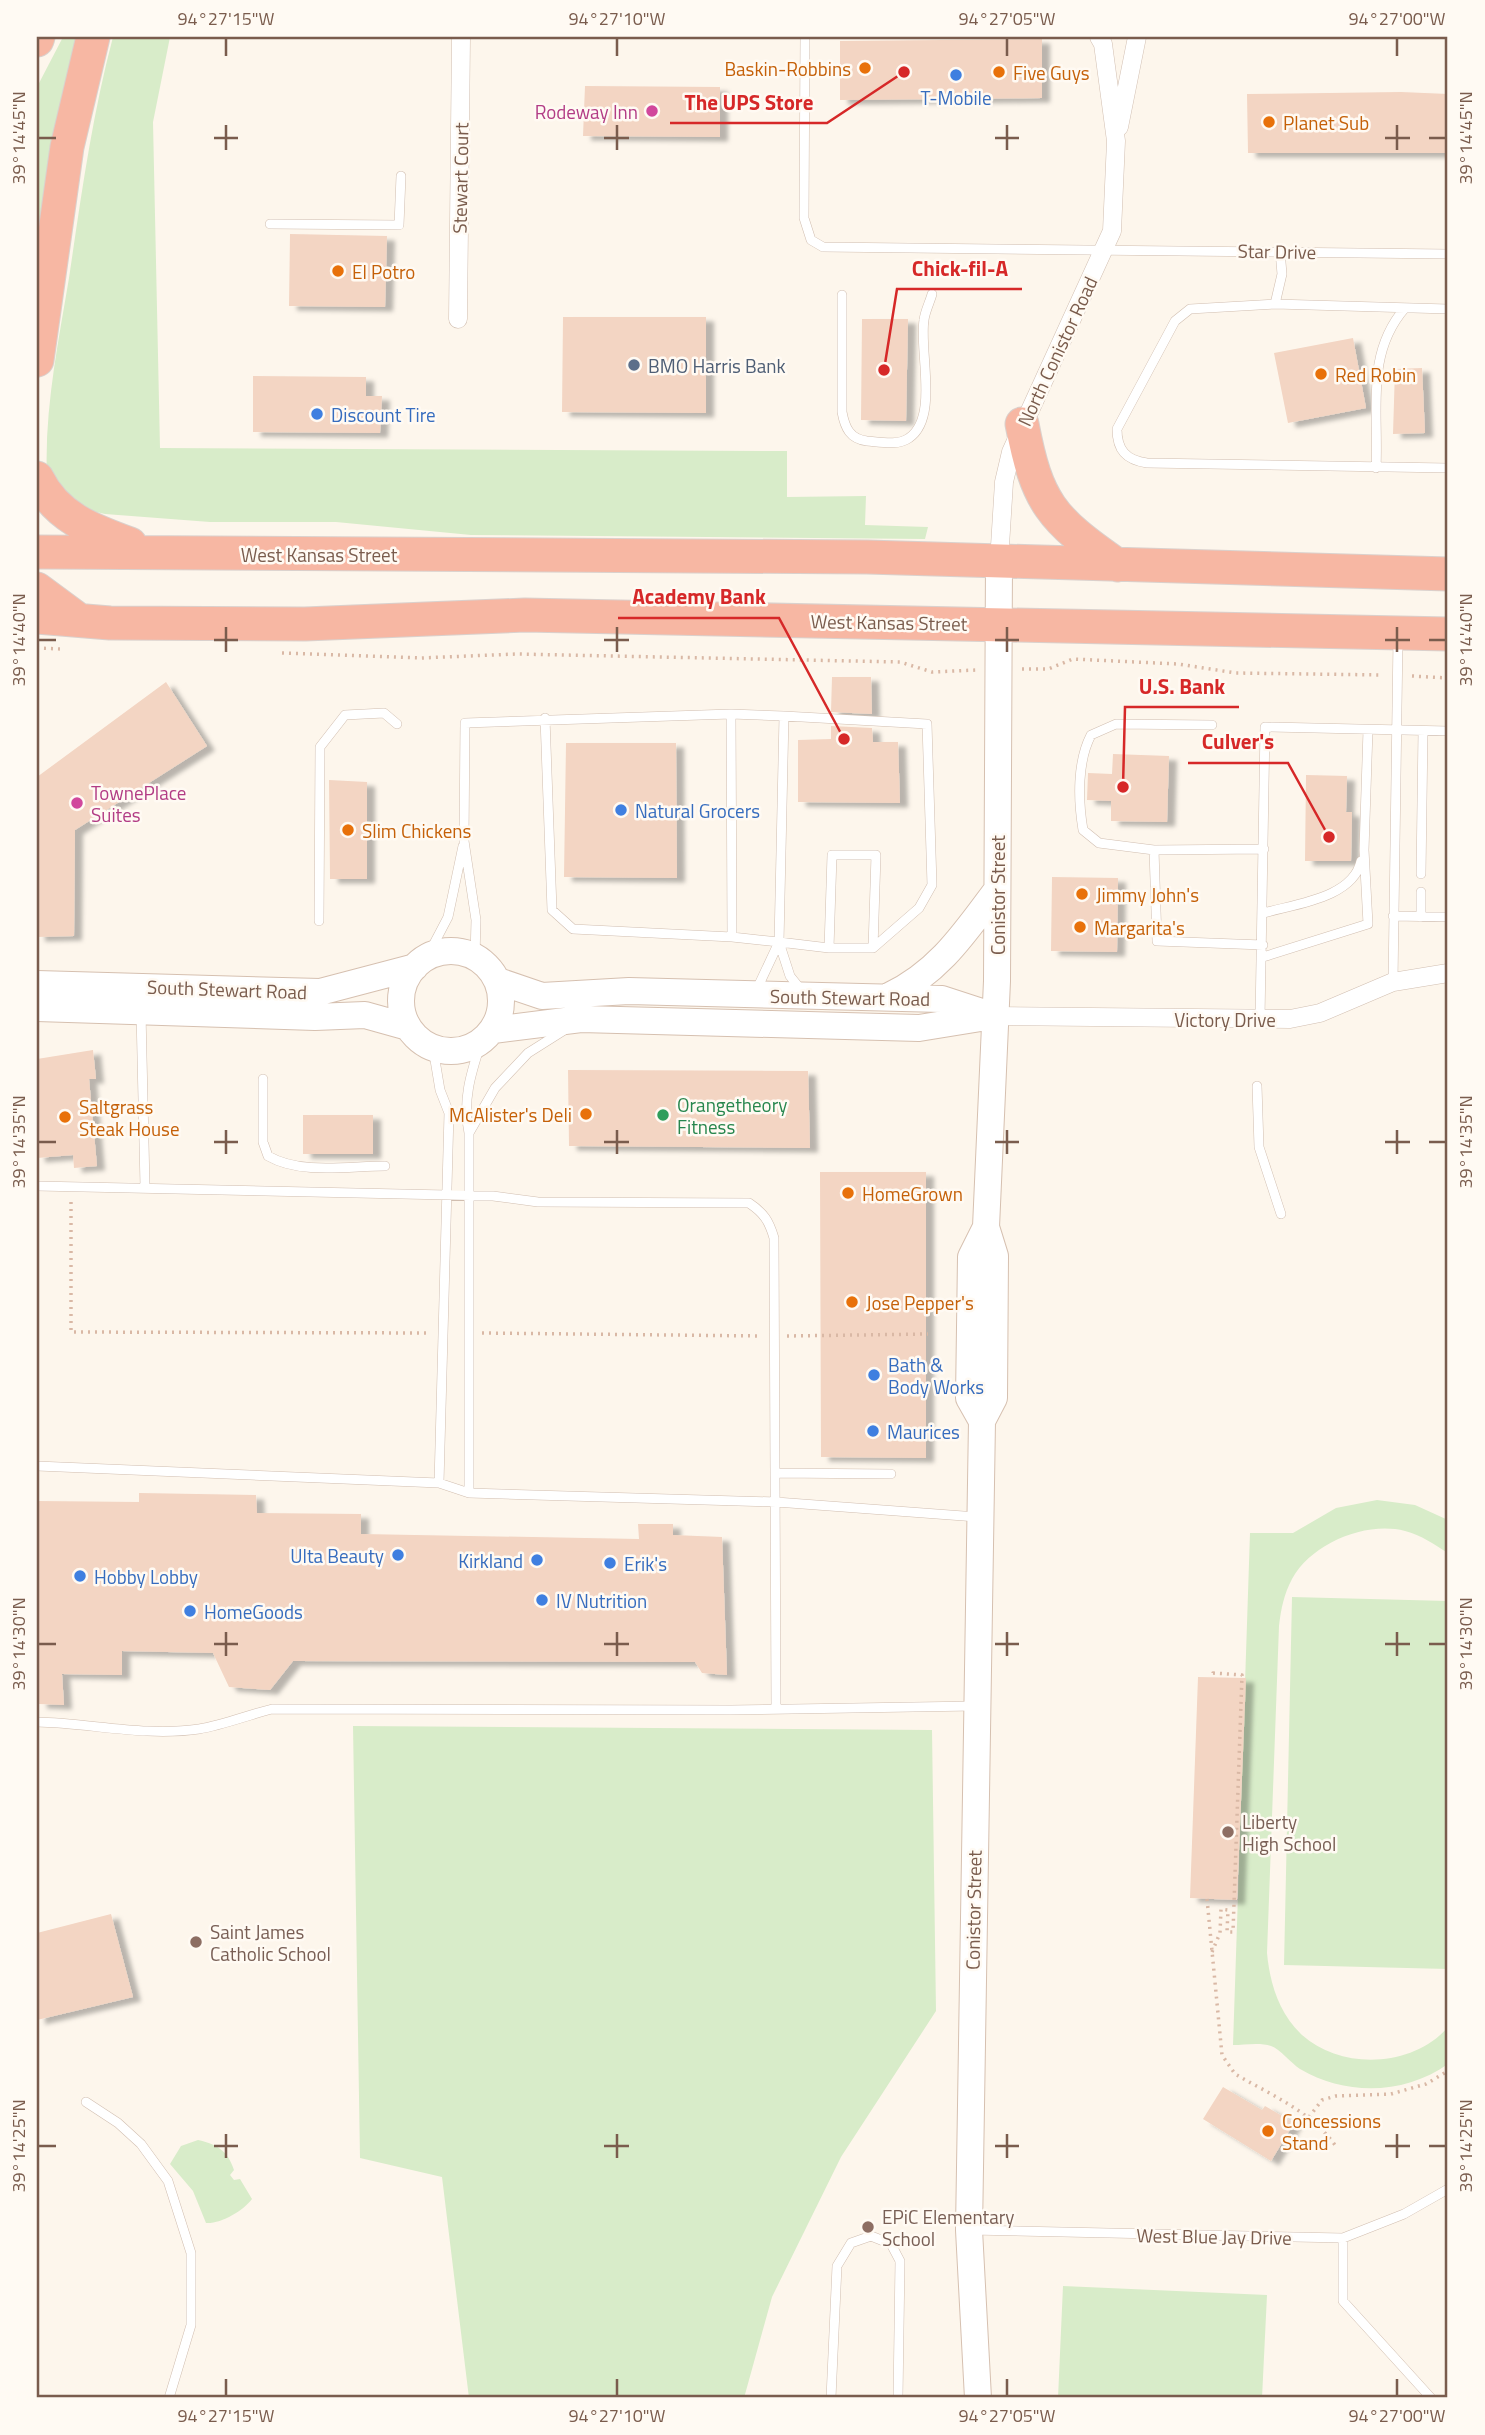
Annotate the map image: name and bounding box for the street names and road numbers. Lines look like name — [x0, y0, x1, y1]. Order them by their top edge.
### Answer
street label: Stewart Court — [445, 122, 475, 234]
street label: Star Drive — [1237, 236, 1317, 266]
street label: North Conistor Road — [1010, 271, 1104, 431]
street label: West Kansas Street — [241, 540, 398, 569]
street label: West Kansas Street — [810, 606, 968, 638]
street label: Conistor Street — [983, 835, 1012, 955]
street label: South Stewart Road — [146, 972, 308, 1006]
street label: South Stewart Road — [770, 981, 930, 1013]
street label: Victory Drive — [1174, 1005, 1276, 1034]
street label: Conistor Street — [957, 1850, 989, 1970]
street label: West Blue Jay Drive — [1136, 2220, 1292, 2252]

